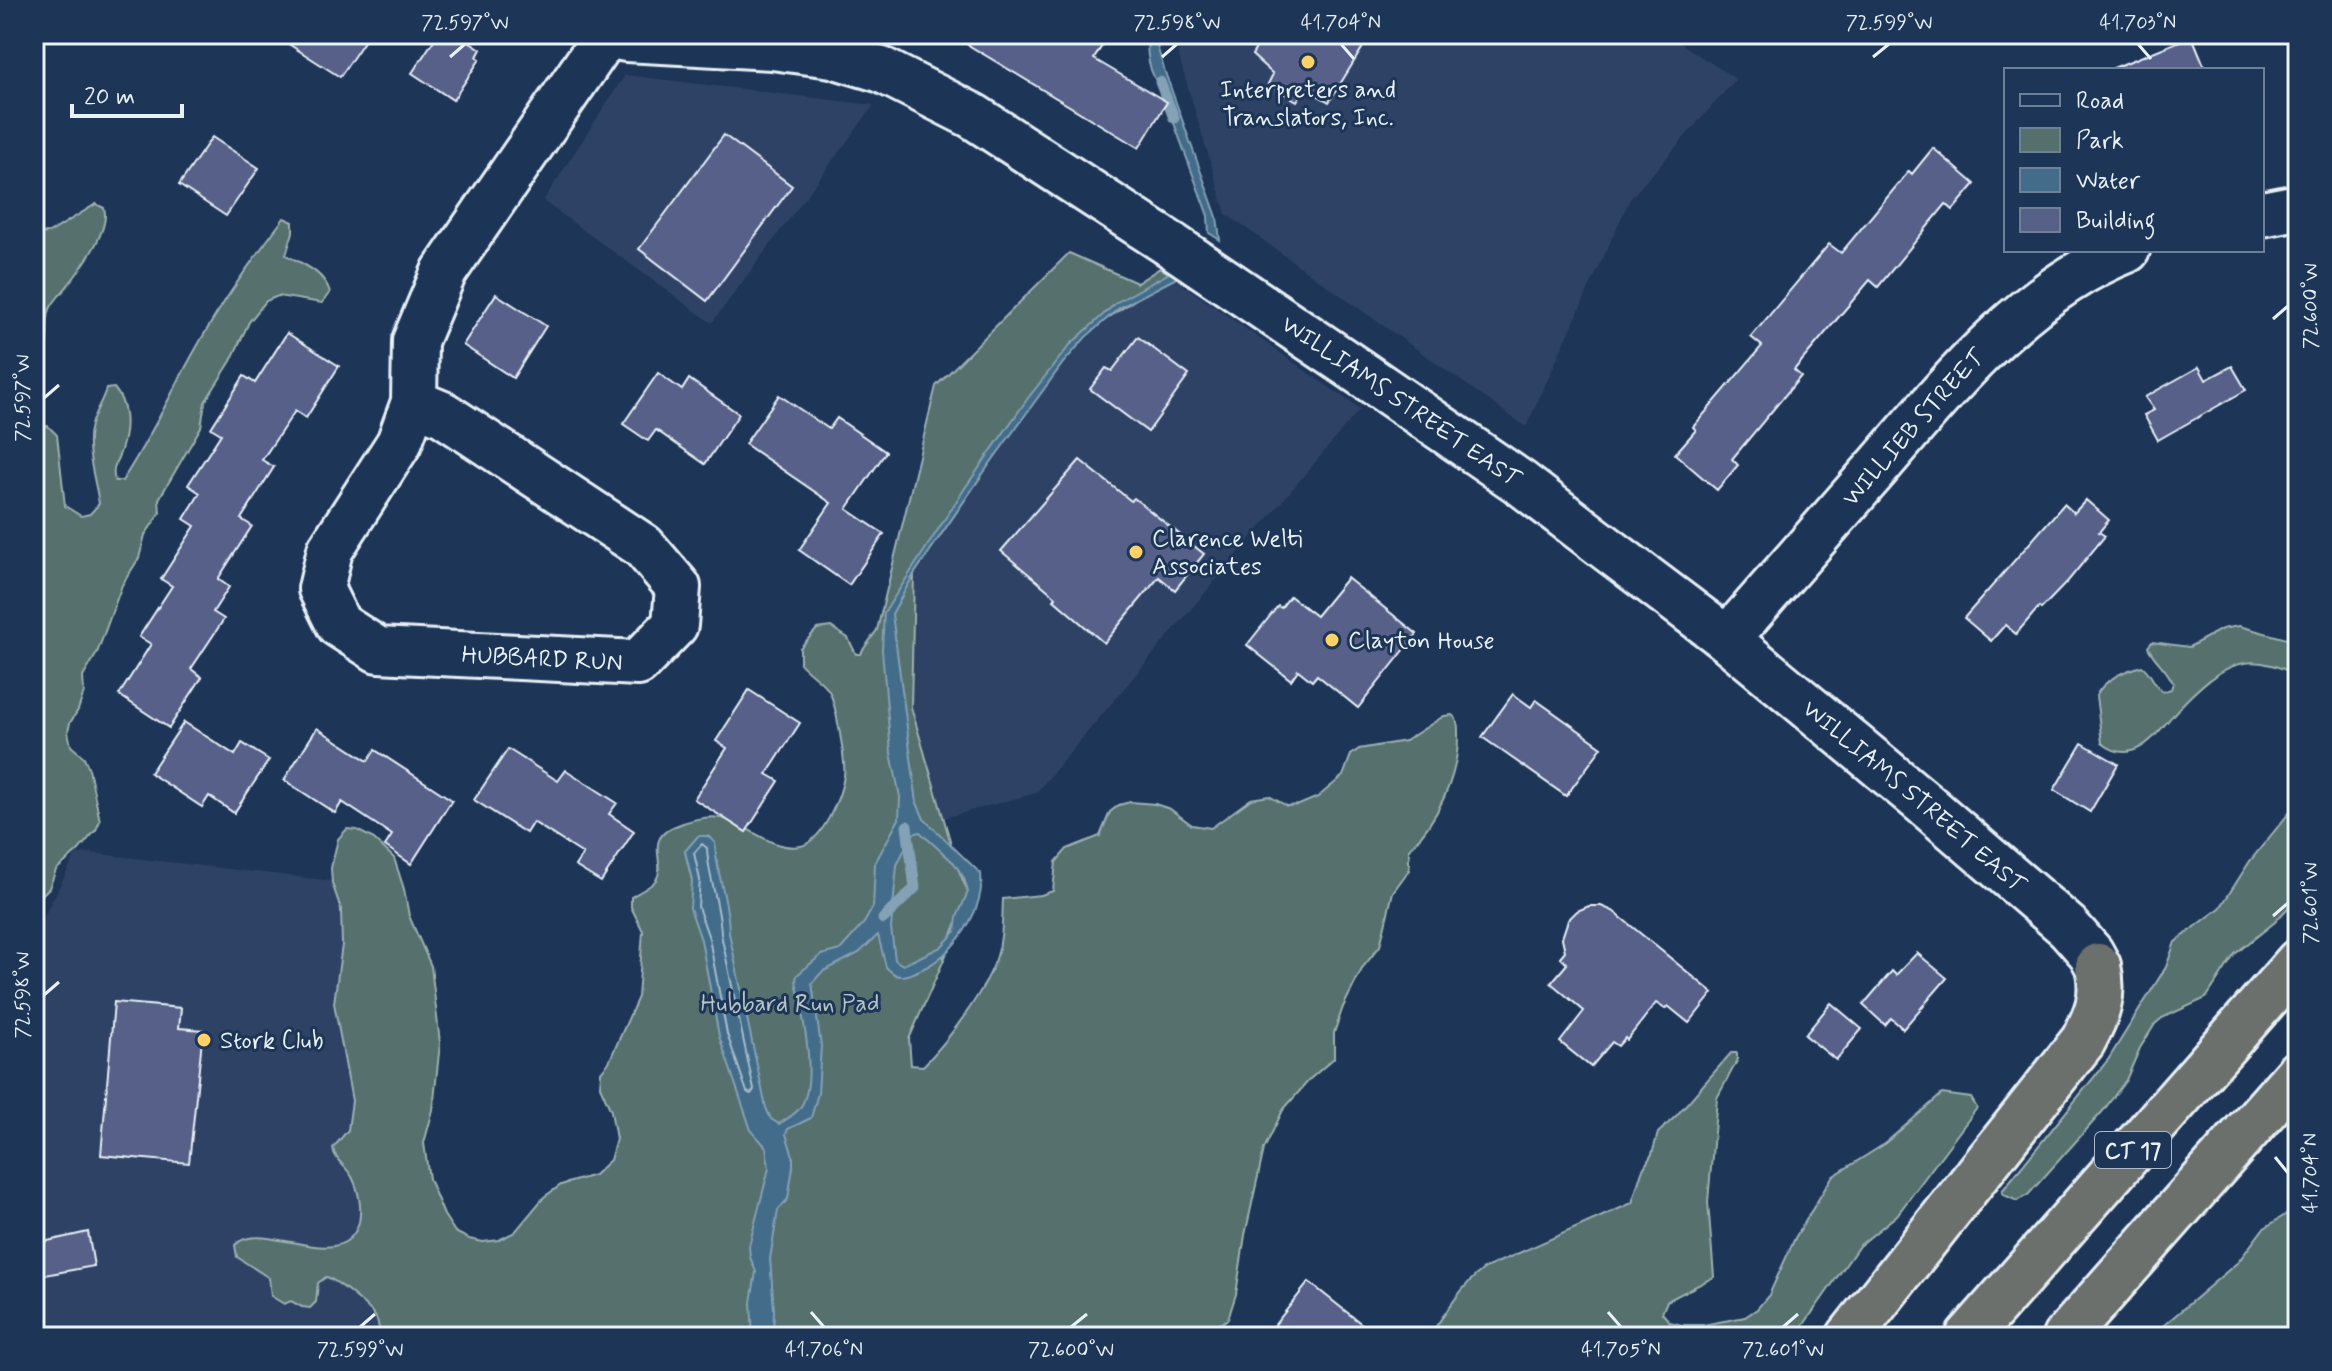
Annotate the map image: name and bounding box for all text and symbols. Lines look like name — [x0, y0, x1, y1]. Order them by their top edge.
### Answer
text: 72.597°W — [421, 10, 509, 37]
text: 72.598°W — [1133, 10, 1221, 37]
text: 41.704°N — [1301, 10, 1381, 37]
text: 72.599°W — [1846, 10, 1932, 37]
text: 41.703°N — [2100, 10, 2176, 37]
marker: Interpreters and Translators, Inc. — [1299, 53, 1317, 71]
scale bar — [72, 68, 182, 118]
legend — [2004, 68, 2264, 252]
place label: Interpreters and Translators, Inc. — [1220, 75, 1396, 134]
text: 20 m — [84, 82, 135, 113]
text: Road — [2076, 86, 2124, 117]
text: Park — [2076, 126, 2124, 157]
text: Water — [2076, 166, 2141, 197]
text: Building — [2076, 206, 2156, 240]
text: 72.600°W — [2298, 263, 2325, 349]
street label: WILLIAMS STREET EAST — [1275, 310, 1527, 496]
street label: WILLIEB STREET — [1836, 343, 1993, 513]
text: 72.597°W — [10, 354, 37, 442]
place label: Clarence Welti Associates — [1152, 524, 1303, 583]
marker: Clarence Welti Associates — [1127, 543, 1145, 561]
place label: Clayton House — [1348, 626, 1495, 657]
marker: Clayton House — [1323, 631, 1341, 649]
street label: HUBBARD RUN — [461, 640, 623, 679]
street label: WILLIAMS STREET EAST — [1795, 694, 2032, 901]
text: 72.601°W — [2298, 862, 2325, 944]
text: 72.598°W — [10, 951, 37, 1039]
park label: Hubbard Run Pad — [701, 989, 879, 1020]
place label: Stork Club — [220, 1026, 324, 1057]
marker: Stork Club — [195, 1031, 213, 1049]
road number: CT 17 — [2095, 1132, 2171, 1168]
text: 41.704°N — [2298, 1133, 2325, 1213]
text: 72.599°W — [317, 1337, 403, 1364]
text: 41.706°N — [785, 1337, 863, 1364]
text: 72.600°W — [1028, 1337, 1114, 1364]
text: 41.705°N — [1581, 1337, 1661, 1364]
text: 72.601°W — [1742, 1337, 1824, 1364]

